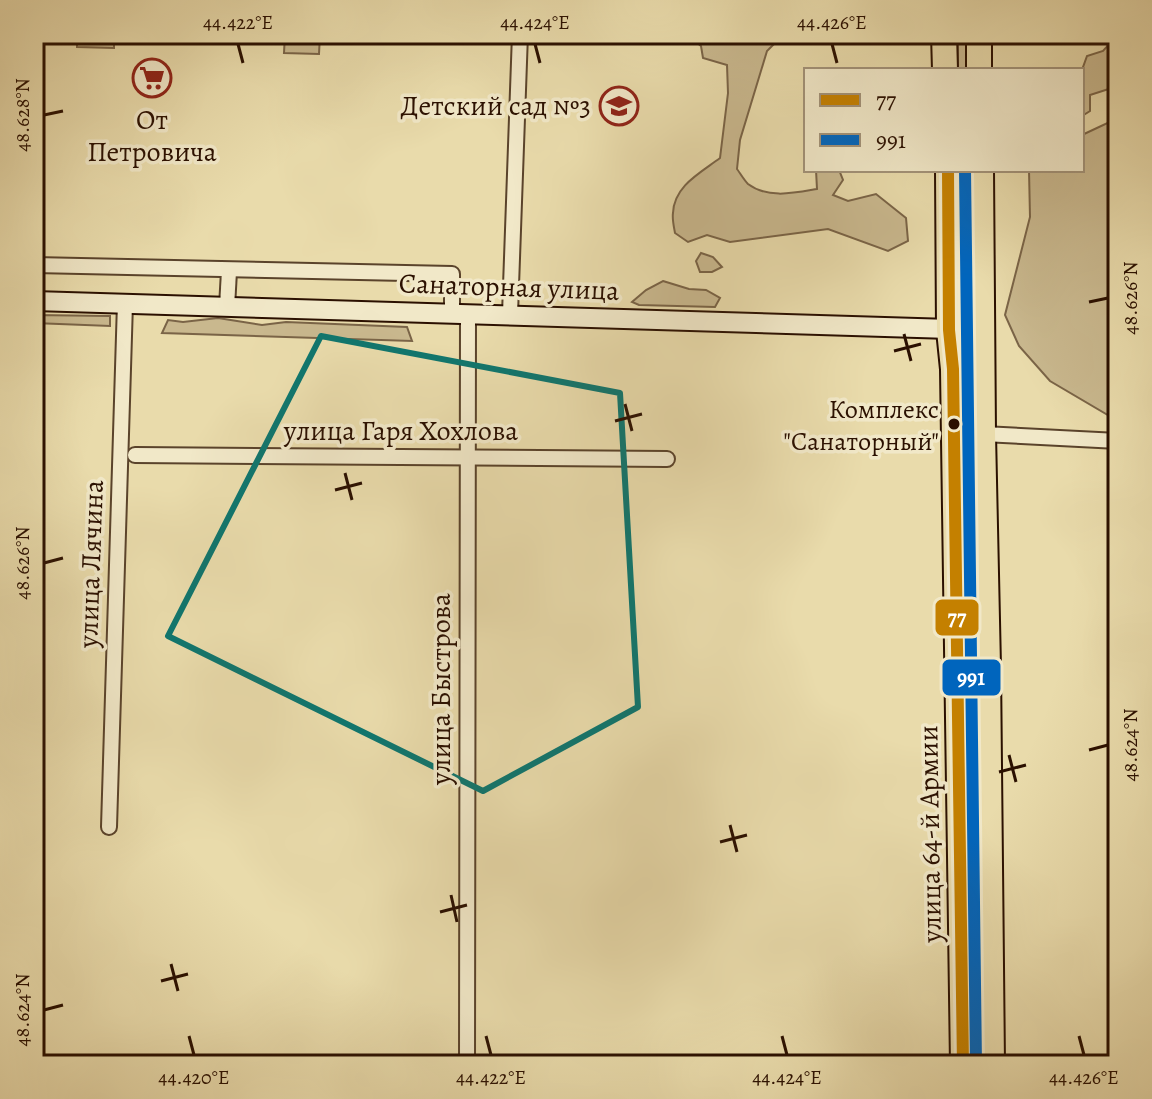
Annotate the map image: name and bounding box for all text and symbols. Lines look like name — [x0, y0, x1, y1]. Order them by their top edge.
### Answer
text: 44.422°E — [203, 9, 273, 36]
text: 44.424°E — [500, 9, 570, 36]
text: 44.426°E — [797, 9, 867, 36]
supermarket icon: От Петровича — [131, 57, 173, 99]
legend — [804, 68, 1084, 172]
text: 48.628°N — [9, 78, 36, 152]
text: 77 — [876, 84, 897, 116]
school or university icon: Детский сад №3 — [598, 85, 640, 127]
place label: Детский сад №3 — [401, 87, 591, 125]
place label: От Петровича — [87, 101, 217, 171]
text: 991 — [876, 124, 906, 156]
text: 48.626°N — [1117, 261, 1144, 335]
street label: Санаторная улица — [398, 264, 620, 310]
place label: Комплекс "Санаторный" — [783, 392, 939, 459]
street label: улица Гаря Хохлова — [283, 412, 518, 450]
marker: Комплекс "Санаторный" — [946, 416, 962, 432]
street label: улица Лячина — [69, 479, 113, 650]
text: 48.626°N — [9, 526, 36, 600]
street label: улица Быстрова — [422, 593, 460, 786]
line badge: 77 — [934, 598, 980, 637]
text: 77 — [948, 603, 967, 633]
line badge: 991 — [941, 658, 1002, 697]
text: 991 — [957, 663, 985, 693]
text: 48.624°N — [1117, 708, 1144, 782]
street label: улица 64-й Армии — [909, 725, 951, 944]
text: 48.624°N — [9, 973, 36, 1047]
text: 44.420°E — [158, 1064, 230, 1091]
text: 44.422°E — [456, 1064, 526, 1091]
text: 44.424°E — [752, 1064, 822, 1091]
text: 44.426°E — [1049, 1064, 1119, 1091]

